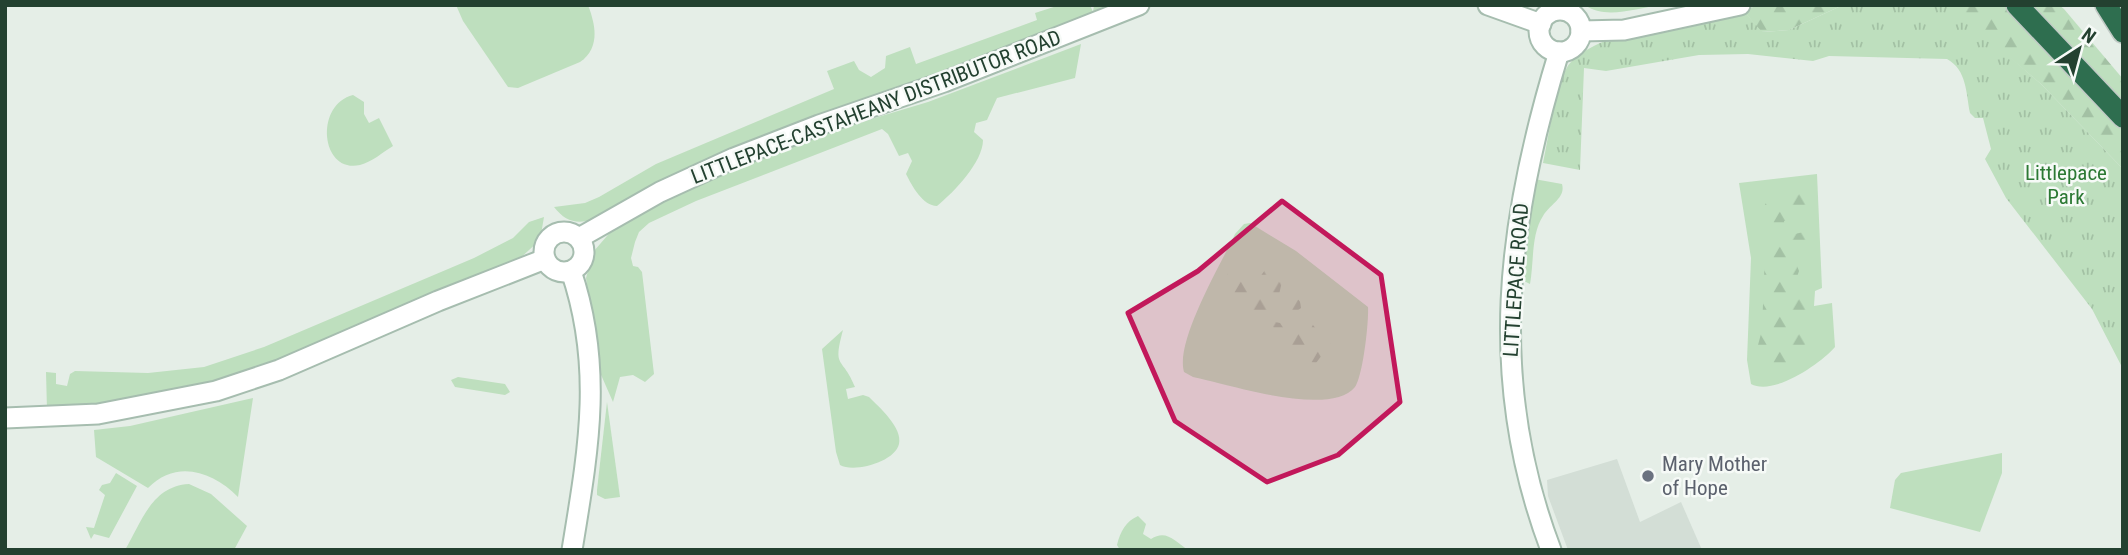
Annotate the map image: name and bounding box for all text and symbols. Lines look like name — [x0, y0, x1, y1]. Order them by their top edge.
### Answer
north arrow — [2044, 14, 2114, 84]
text: N — [2077, 23, 2100, 48]
street label: LITTLEPACE-CASTAHEANY DISTRIBUTOR ROAD — [688, 25, 1064, 189]
park label: Littlepace Park — [2025, 161, 2107, 209]
street label: LITTLEPACE ROAD — [1499, 202, 1533, 358]
place label: Mary Mother of Hope — [1662, 452, 1767, 500]
marker: Mary Mother of Hope — [1640, 468, 1656, 484]

